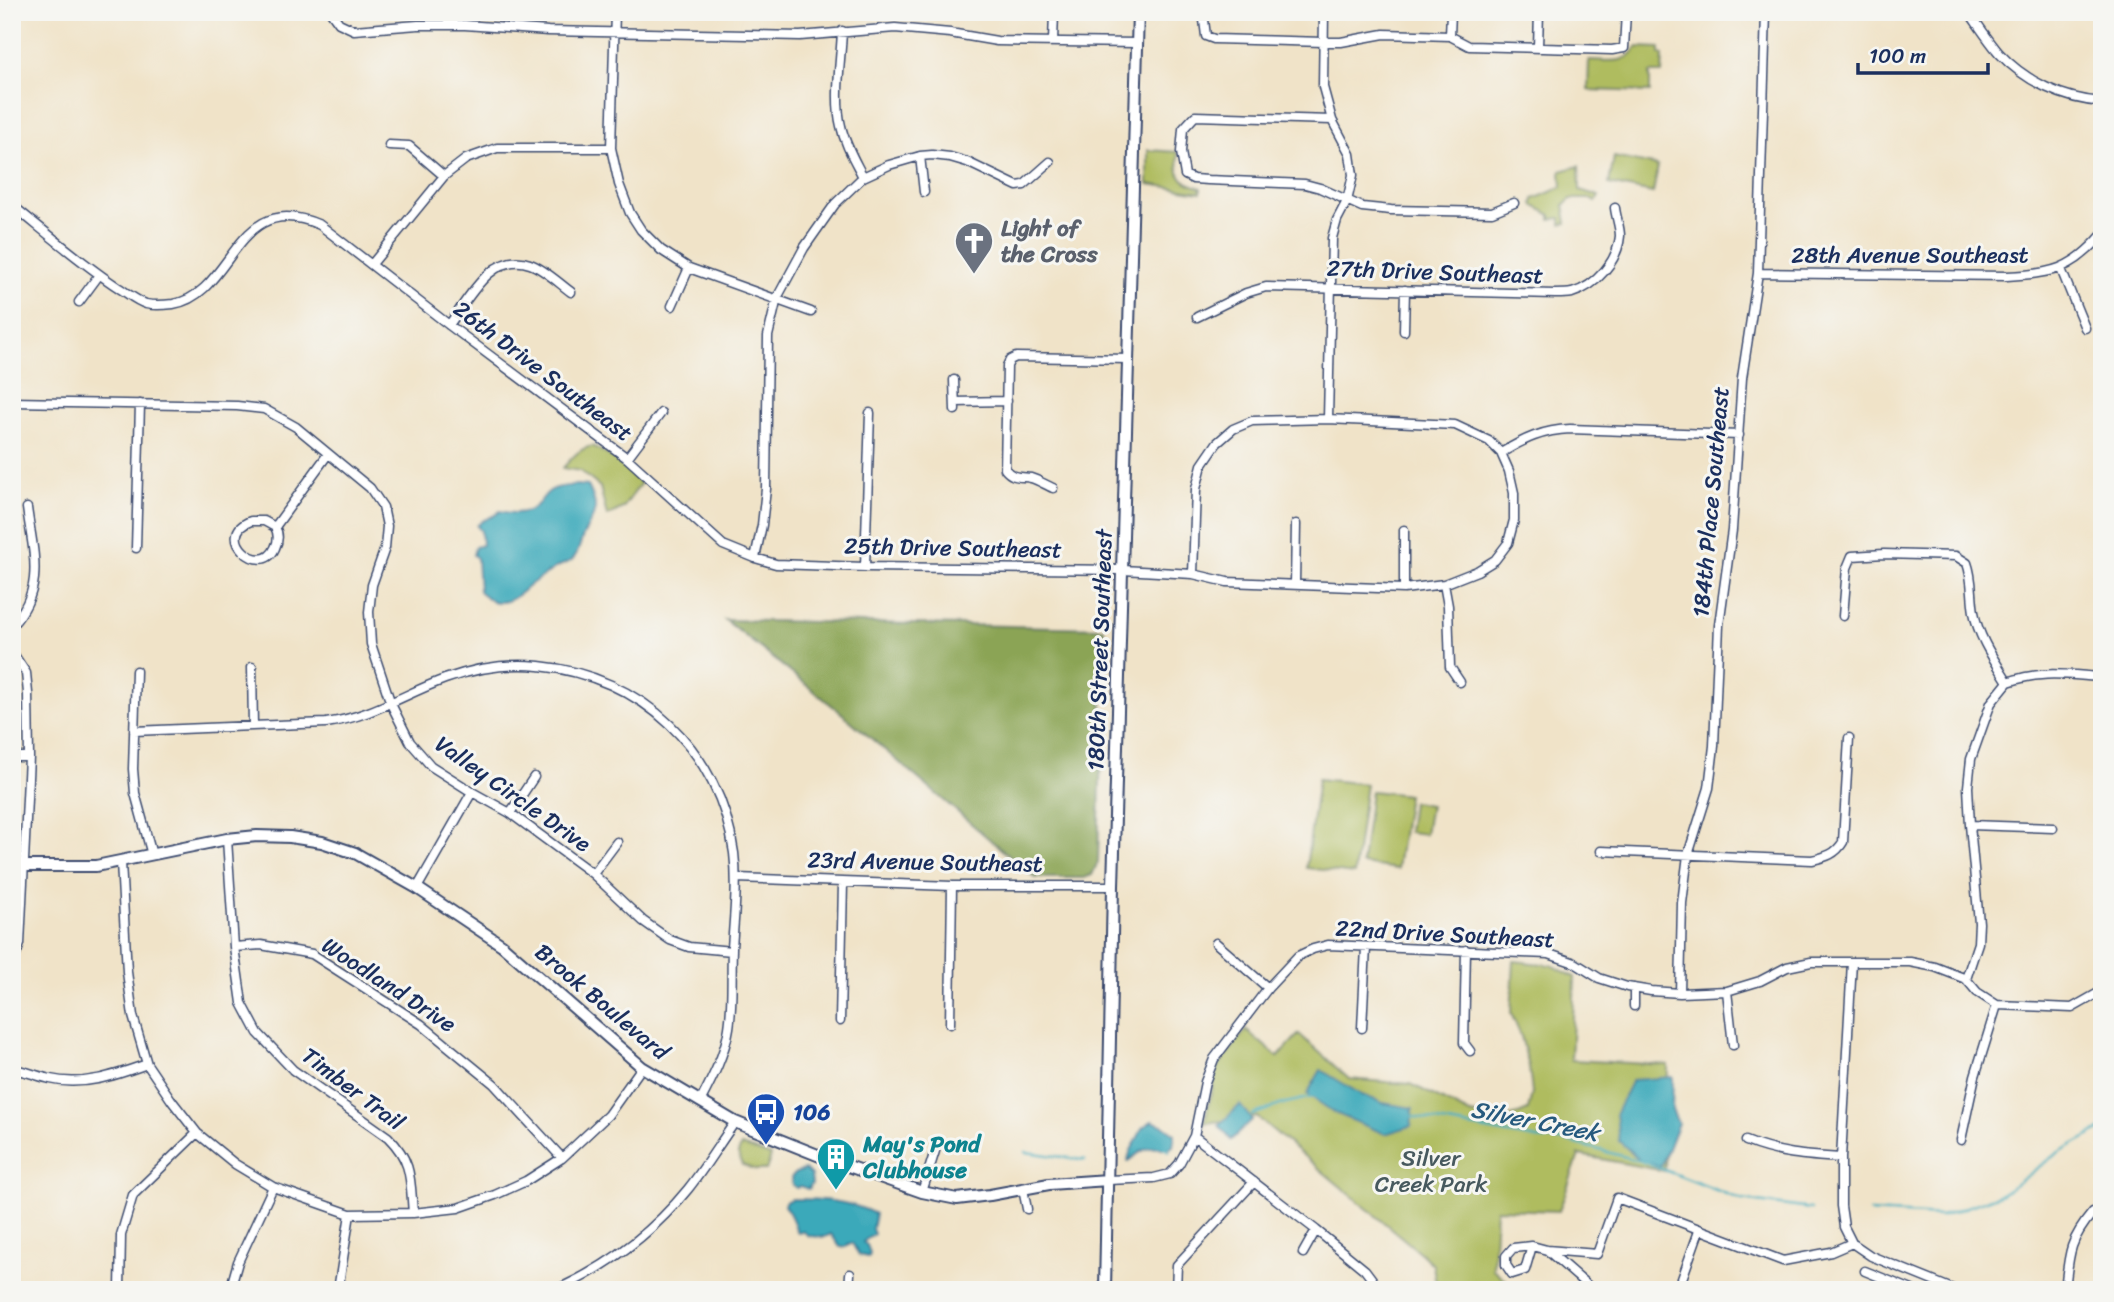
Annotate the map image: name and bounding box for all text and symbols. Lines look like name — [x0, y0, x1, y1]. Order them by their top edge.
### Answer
scale bar — [1858, 32, 1988, 76]
text: 100 m — [1869, 37, 1926, 75]
place label: Light of the Cross — [1001, 208, 1098, 275]
church icon: Light of the Cross — [953, 220, 995, 275]
street label: 28th Avenue Southeast — [1791, 235, 2029, 276]
street label: 27th Drive Southeast — [1326, 248, 1544, 296]
street label: 26th Drive Southeast — [444, 289, 642, 453]
street label: 184th Place Southeast — [1680, 385, 1742, 619]
street label: 25th Drive Southeast — [844, 526, 1062, 570]
street label: 180th Street Southeast — [1075, 527, 1125, 772]
street label: Valley Circle Drive — [426, 725, 600, 863]
street label: 23rd Avenue Southeast — [807, 839, 1043, 885]
street label: 22nd Drive Southeast — [1334, 908, 1556, 960]
street label: Woodland Drive — [313, 926, 465, 1044]
street label: Brook Boulevard — [525, 933, 680, 1072]
street label: Timber Trail — [292, 1036, 414, 1142]
water label: Silver Creek — [1467, 1088, 1606, 1155]
bus stop icon: 106 — [745, 1091, 787, 1146]
place label: 106 — [793, 1092, 830, 1133]
place label: May's Pond Clubhouse — [862, 1124, 982, 1191]
building icon: May's Pond Clubhouse — [815, 1136, 857, 1191]
park label: Silver Creek Park — [1375, 1138, 1488, 1205]

